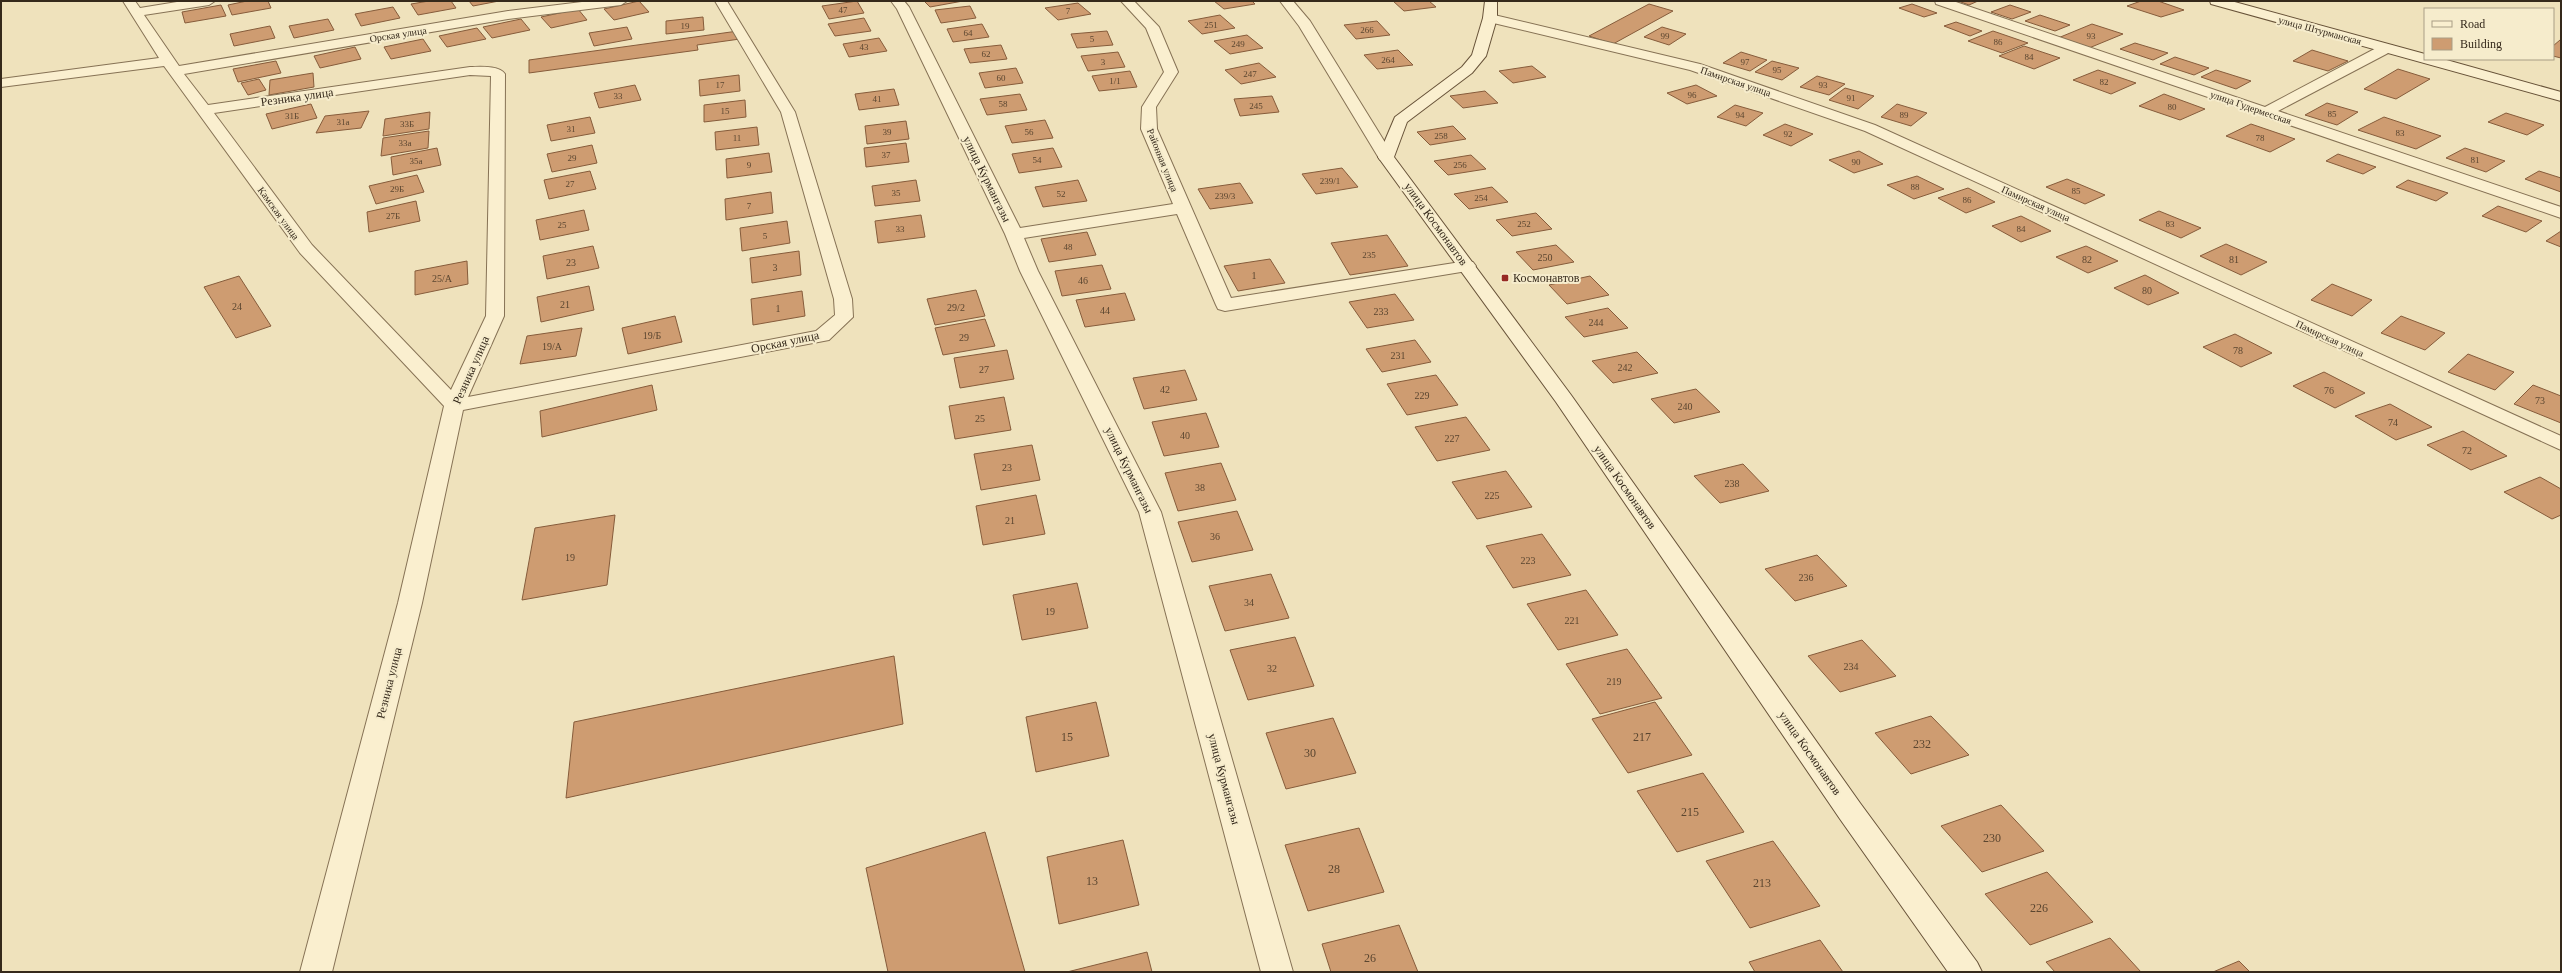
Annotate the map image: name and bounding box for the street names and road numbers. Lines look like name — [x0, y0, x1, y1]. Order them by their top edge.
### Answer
street label: улица Штурманская — [2277, 14, 2363, 47]
street label: Орская улица — [369, 24, 428, 44]
street label: Памирская улица — [1699, 64, 1773, 99]
street label: Резника улица — [260, 85, 335, 109]
street label: улица Гудермесская — [2209, 88, 2293, 127]
street label: Районная улица — [1145, 127, 1180, 194]
street label: улица Курмангазы — [960, 134, 1014, 224]
street label: улица Космонавтов — [1401, 180, 1471, 268]
street label: Памирская улица — [2000, 183, 2072, 224]
street label: Камская улица — [256, 185, 302, 242]
street label: Памирская улица — [2294, 318, 2366, 359]
street label: Орская улица — [750, 328, 821, 356]
street label: Резника улица — [450, 333, 493, 406]
street label: улица Курмангазы — [1102, 425, 1156, 515]
street label: улица Космонавтов — [1591, 442, 1659, 532]
street label: Резника улица — [373, 645, 405, 720]
street label: улица Космонавтов — [1776, 708, 1844, 798]
street label: улица Курмангазы — [1205, 732, 1243, 826]

